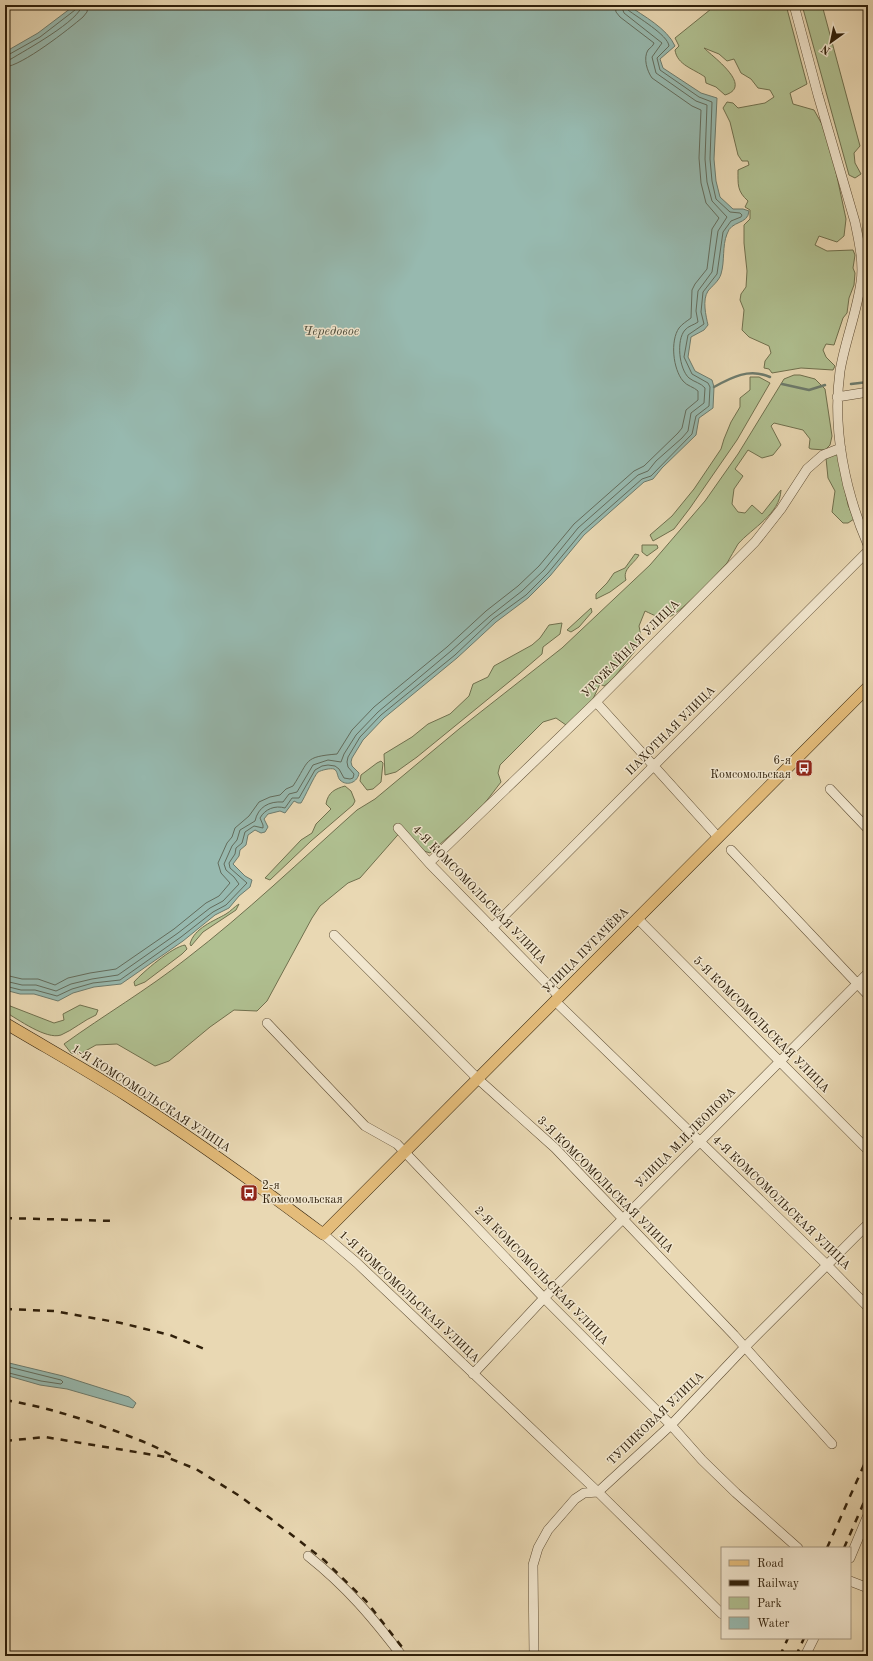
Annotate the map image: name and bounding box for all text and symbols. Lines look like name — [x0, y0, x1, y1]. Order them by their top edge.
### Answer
north arrow — [811, 22, 851, 62]
text: N — [819, 42, 833, 56]
water label: Чередовое — [303, 325, 359, 338]
street label: УРОЖАЙНАЯ УЛИЦА — [578, 596, 682, 700]
street label: ПАХОТНАЯ УЛИЦА — [624, 684, 718, 778]
place label: 6-я Комсомольская — [710, 755, 791, 781]
bus stop icon: 6-я Комсомольская — [794, 758, 814, 778]
street label: 4-Я КОМСОМОЛЬСКАЯ УЛИЦА — [410, 824, 548, 966]
street label: УЛИЦА ПУГАЧЁВА — [538, 903, 631, 996]
street label: 5-Я КОМСОМОЛЬСКАЯ УЛИЦА — [691, 954, 832, 1095]
street label: 1-Я КОМСОМОЛЬСКАЯ УЛИЦА — [69, 1043, 233, 1155]
street label: УЛИЦА М.И.ЛЕОНОВА — [634, 1086, 738, 1190]
street label: 3-Я КОМСОМОЛЬСКАЯ УЛИЦА — [535, 1115, 675, 1255]
street label: 4-Я КОМСОМОЛЬСКАЯ УЛИЦА — [710, 1134, 852, 1272]
place label: 2-я Комсомольская — [262, 1180, 343, 1206]
bus stop icon: 2-я Комсомольская — [239, 1183, 259, 1203]
street label: 2-Я КОМСОМОЛЬСКАЯ УЛИЦА — [472, 1205, 610, 1347]
street label: 1-Я КОМСОМОЛЬСКАЯ УЛИЦА — [337, 1229, 481, 1365]
street label: ТУПИКОВАЯ УЛИЦА — [606, 1370, 706, 1468]
legend — [721, 1547, 851, 1639]
text: Road — [757, 1558, 784, 1570]
text: Railway — [757, 1578, 800, 1590]
text: Park — [757, 1598, 782, 1610]
text: Water — [757, 1618, 790, 1630]

